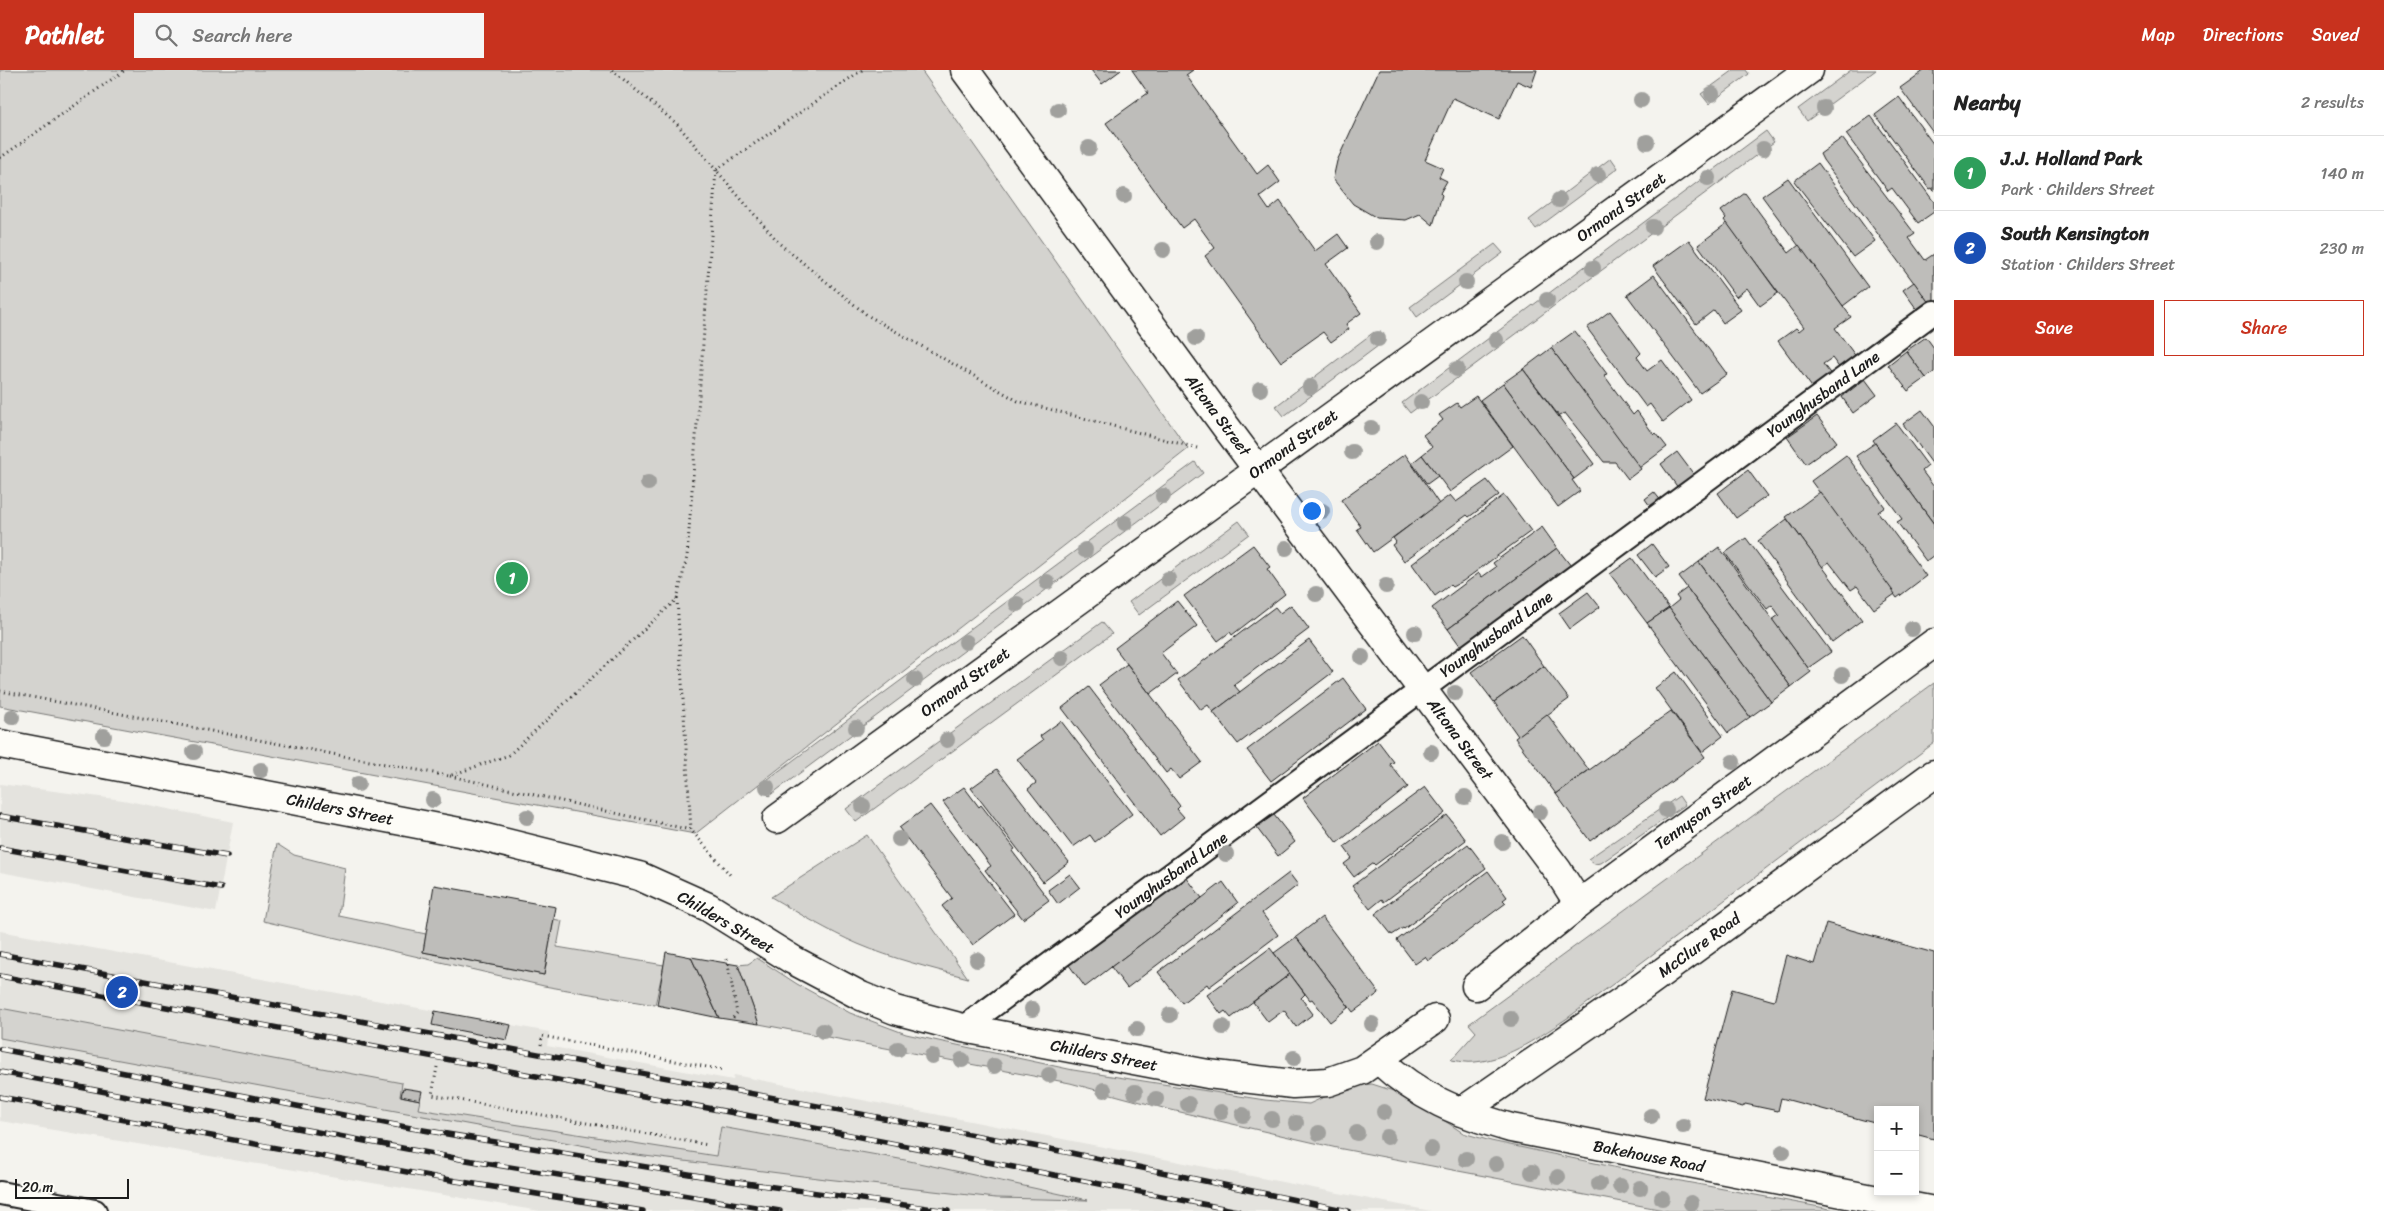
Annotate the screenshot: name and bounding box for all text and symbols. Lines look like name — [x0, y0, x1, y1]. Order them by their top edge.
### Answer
search box — [134, 13, 484, 58]
text: Pathlet — [25, 14, 104, 56]
text: Search here — [192, 19, 292, 52]
text: Map — [2142, 19, 2175, 51]
text: Directions — [2203, 19, 2284, 51]
text: Saved — [2312, 19, 2359, 51]
icon: search — [152, 21, 180, 49]
text: Nearby — [1954, 84, 2020, 122]
text: 2 results — [2301, 88, 2364, 117]
text: J.J. Holland Park — [2001, 142, 2143, 175]
text: 1 — [1967, 159, 1973, 188]
text: 140 m — [2321, 159, 2364, 188]
street label: Ormond Street — [1570, 164, 1672, 250]
text: Park · Childers Street — [2001, 175, 2155, 204]
text: South Kensington — [2001, 217, 2149, 250]
text: 2 — [1965, 234, 1975, 263]
text: 230 m — [2319, 234, 2364, 263]
text: Station · Childers Street — [2001, 250, 2175, 279]
button: Save — [1954, 300, 2154, 356]
button: Share — [2164, 300, 2364, 356]
street label: Younghusband Lane — [1760, 343, 1886, 445]
street label: Altona Street — [1177, 367, 1259, 463]
street label: Ormond Street — [1242, 401, 1344, 487]
your location — [1299, 498, 1325, 524]
pin: 1 — [496, 559, 528, 597]
street label: Younghusband Lane — [1433, 583, 1559, 685]
street label: Ormond Street — [914, 639, 1016, 725]
street label: Altona Street — [1419, 691, 1501, 787]
street label: Tennyson Street — [1648, 766, 1758, 858]
street label: Childers Street — [284, 784, 396, 834]
street label: Younghusband Lane — [1108, 824, 1234, 926]
street label: Childers Street — [672, 882, 780, 962]
street label: McClure Road — [1651, 904, 1748, 985]
pin: 2 — [106, 973, 138, 1011]
street label: Childers Street — [1048, 1030, 1160, 1080]
map controls — [1874, 1106, 1919, 1196]
button: + — [1874, 1106, 1919, 1151]
street label: Bakehouse Road — [1591, 1131, 1709, 1181]
button: − — [1874, 1151, 1919, 1196]
text: 20 m — [22, 1175, 53, 1200]
scale bar — [15, 1176, 129, 1199]

